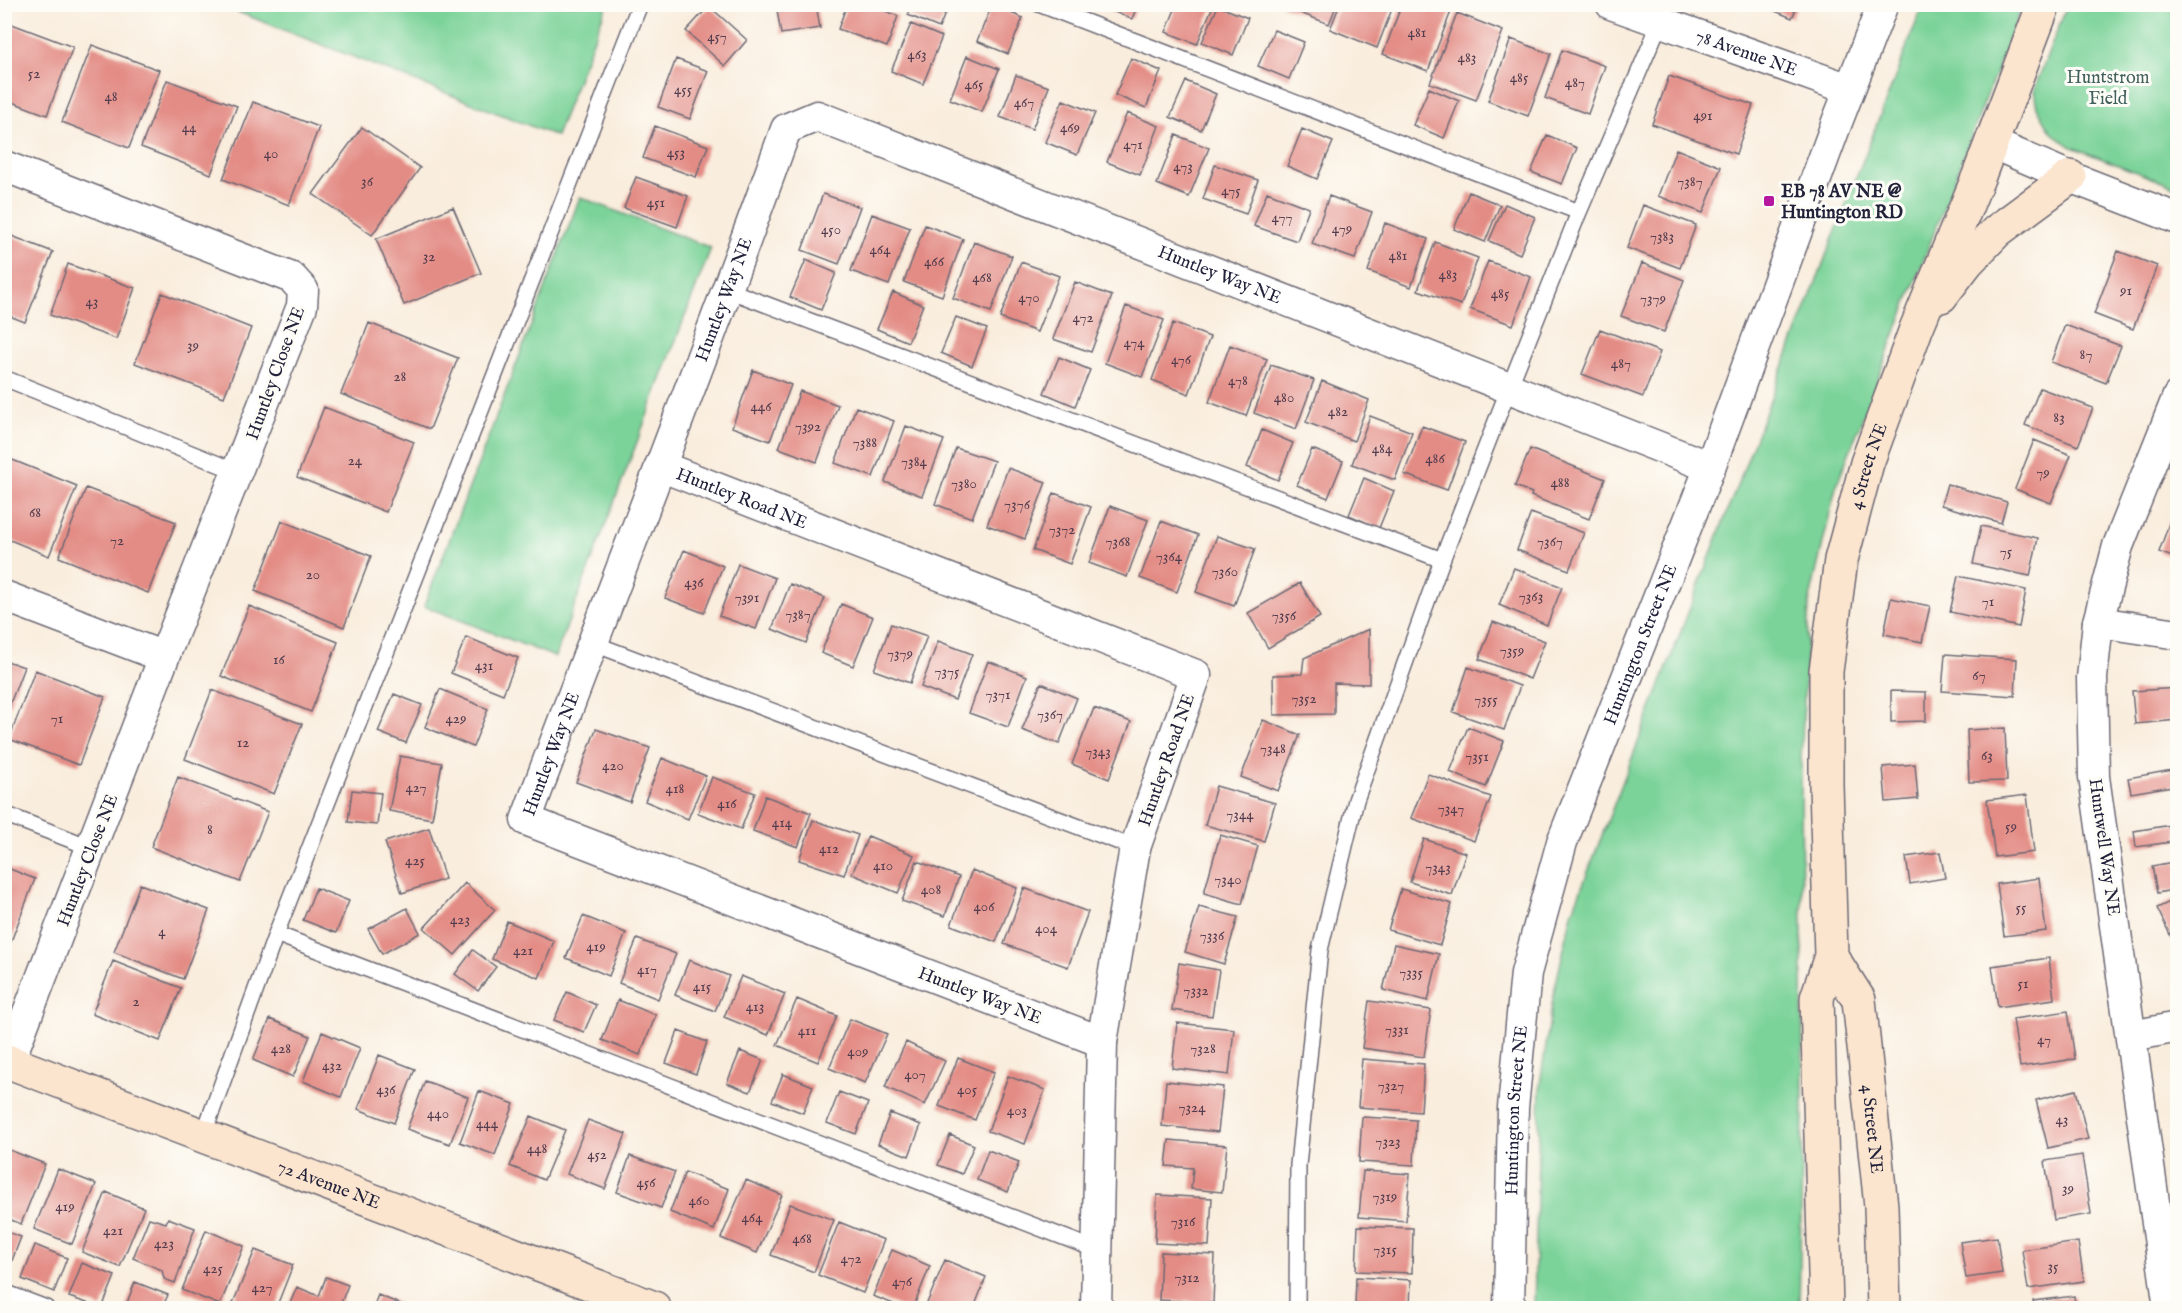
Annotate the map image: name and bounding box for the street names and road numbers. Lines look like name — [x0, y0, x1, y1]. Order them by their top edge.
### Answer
street label: 78 Avenue NE — [1692, 25, 1800, 83]
street label: Huntley Way NE — [691, 235, 758, 365]
street label: Huntley Way NE — [1154, 241, 1284, 310]
street label: Huntley Close NE — [242, 304, 311, 443]
street label: 4 Street NE — [1845, 420, 1894, 512]
street label: Huntley Road NE — [673, 463, 810, 535]
street label: Huntington Street NE — [1599, 561, 1683, 728]
street label: Huntley Way NE — [518, 689, 586, 820]
street label: Huntley Road NE — [1134, 691, 1201, 830]
street label: Huntwell Way NE — [2082, 777, 2125, 917]
street label: Huntley Close NE — [53, 791, 124, 930]
street label: Huntley Way NE — [914, 962, 1045, 1031]
street label: Huntington Street NE — [1501, 1024, 1534, 1196]
street label: 4 Street NE — [1855, 1084, 1887, 1175]
street label: 72 Avenue NE — [274, 1155, 383, 1215]

